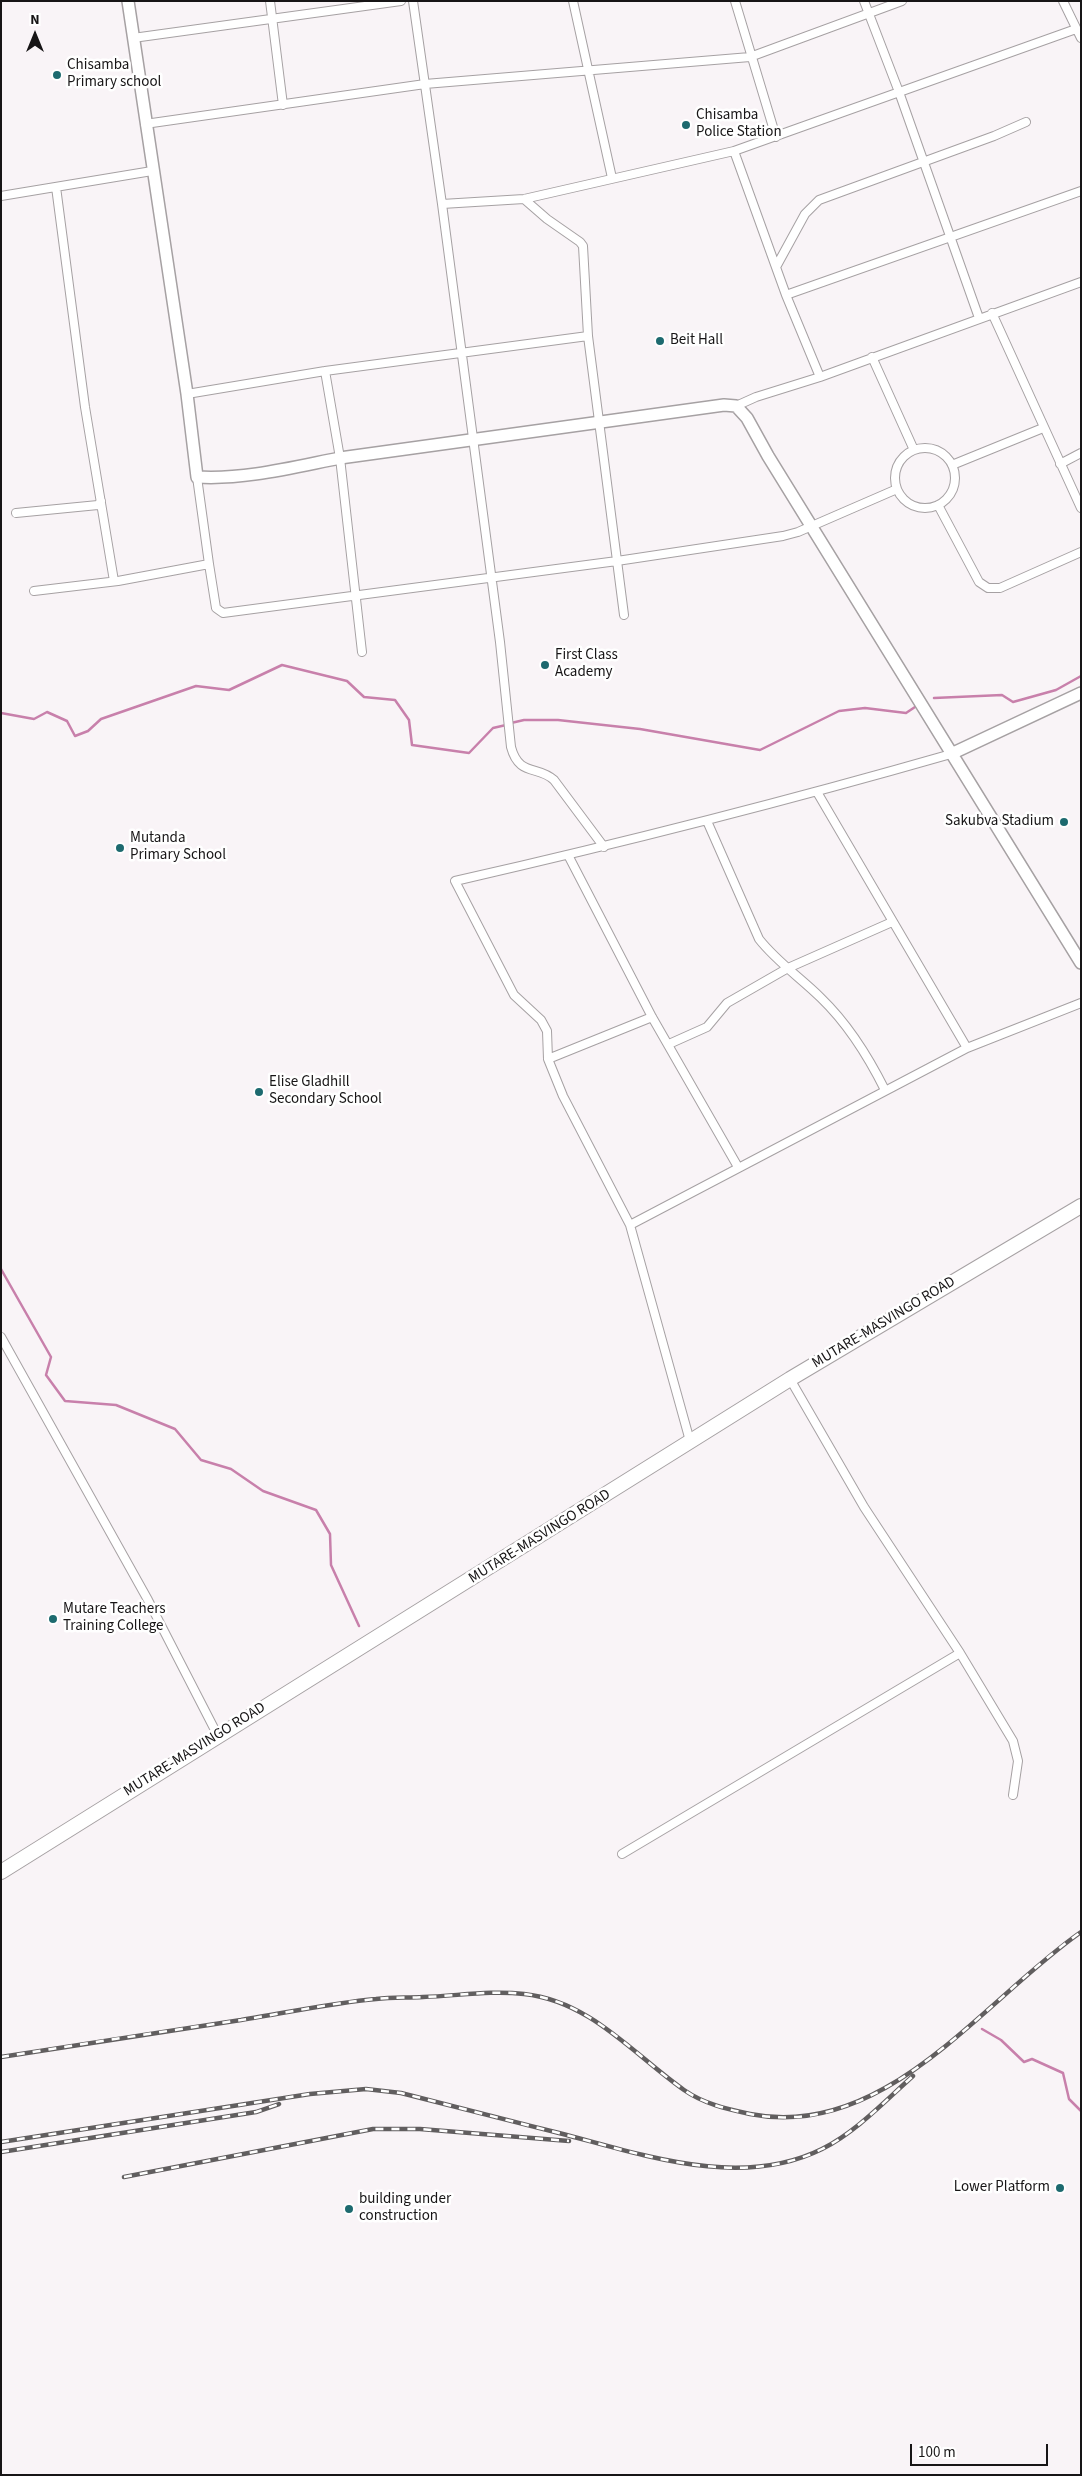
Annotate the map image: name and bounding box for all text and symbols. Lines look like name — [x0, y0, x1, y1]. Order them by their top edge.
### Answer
north arrow — [10, 10, 60, 60]
text: N — [30, 10, 40, 30]
place label: Chisamba Primary school — [67, 57, 161, 92]
marker: Chisamba Primary school — [51, 69, 63, 81]
place label: Chisamba Police Station — [696, 107, 782, 142]
marker: Chisamba Police Station — [680, 119, 692, 131]
place label: Beit Hall — [670, 332, 723, 350]
marker: Beit Hall — [654, 335, 666, 347]
place label: First Class Academy — [555, 647, 618, 682]
marker: First Class Academy — [539, 659, 551, 671]
place label: Sakubva Stadium — [945, 813, 1054, 831]
marker: Sakubva Stadium — [1058, 816, 1070, 828]
place label: Mutanda Primary School — [130, 830, 226, 865]
marker: Mutanda Primary School — [114, 842, 126, 854]
place label: Elise Gladhill Secondary School — [269, 1074, 382, 1109]
marker: Elise Gladhill Secondary School — [253, 1086, 265, 1098]
street label: MUTARE-MASVINGO ROAD — [809, 1273, 959, 1373]
street label: MUTARE-MASVINGO ROAD — [466, 1486, 614, 1588]
place label: Mutare Teachers Training College — [63, 1601, 166, 1636]
marker: Mutare Teachers Training College — [47, 1613, 59, 1625]
street label: MUTARE-MASVINGO ROAD — [121, 1699, 269, 1801]
place label: Lower Platform — [954, 2179, 1050, 2197]
marker: Lower Platform — [1054, 2182, 1066, 2194]
place label: building under construction — [359, 2191, 451, 2226]
marker: building under construction — [343, 2203, 355, 2215]
scale bar — [912, 2434, 1050, 2466]
text: 100 m — [918, 2442, 956, 2463]

